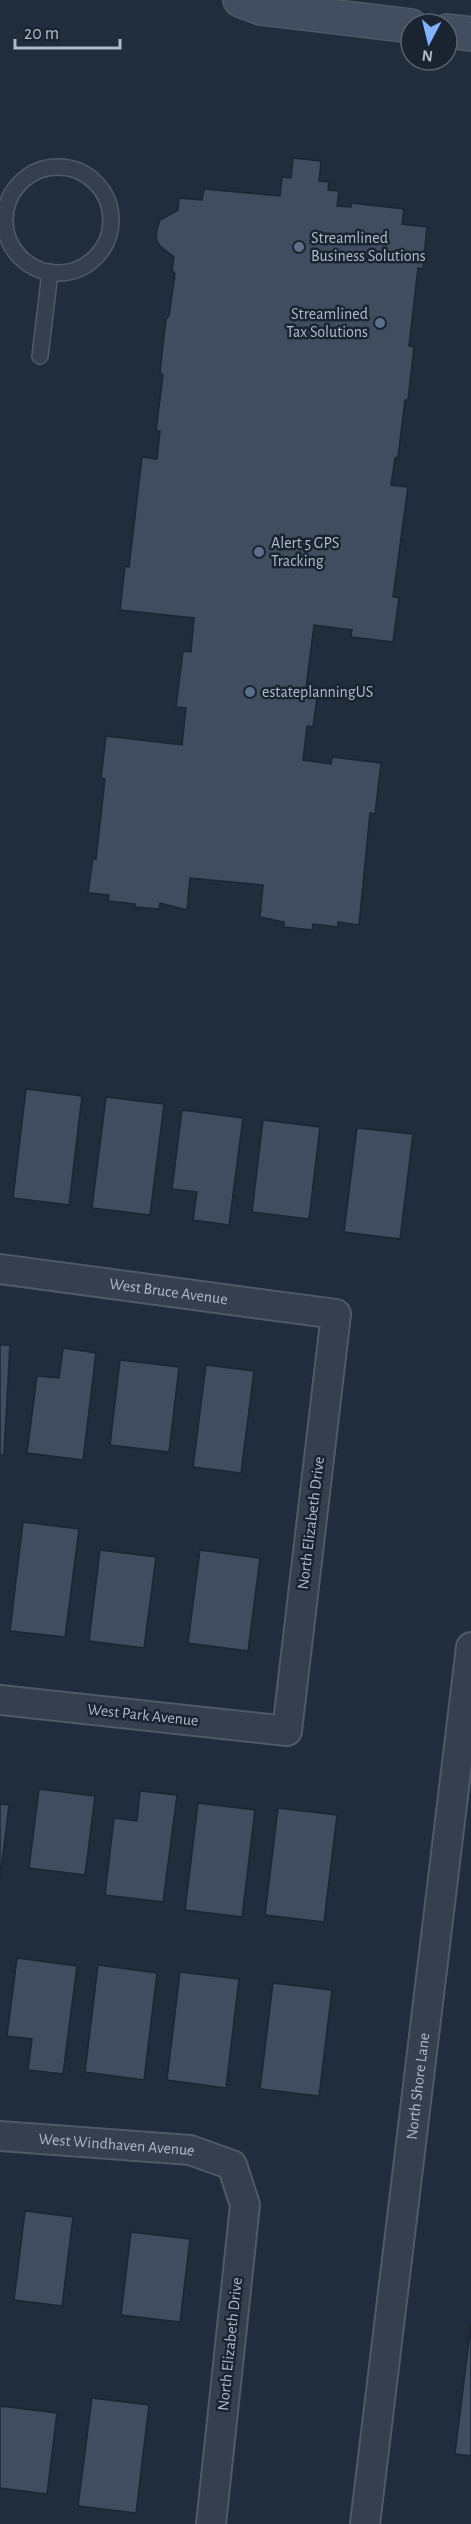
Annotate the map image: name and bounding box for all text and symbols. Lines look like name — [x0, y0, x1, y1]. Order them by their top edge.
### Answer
scale bar — [15, 12, 120, 50]
north arrow — [399, 12, 459, 72]
text: 20 m — [24, 25, 59, 43]
text: N — [421, 47, 434, 65]
place label: Streamlined Business Solutions — [311, 230, 426, 264]
marker: Streamlined Business Solutions — [292, 240, 306, 254]
place label: Streamlined Tax Solutions — [286, 306, 368, 340]
marker: Streamlined Tax Solutions — [373, 316, 387, 330]
place label: Alert 5 GPS Tracking — [271, 535, 339, 569]
marker: Alert 5 GPS Tracking — [252, 545, 266, 559]
place label: estateplanningUS — [262, 684, 373, 700]
marker: estateplanningUS — [243, 685, 257, 699]
street label: West Bruce Avenue — [108, 1276, 229, 1307]
street label: North Elizabeth Drive — [295, 1456, 327, 1590]
street label: West Park Avenue — [87, 1701, 199, 1729]
street label: North Shore Lane — [404, 2032, 432, 2141]
street label: West Windhaven Avenue — [38, 2131, 197, 2159]
street label: North Elizabeth Drive — [215, 2277, 245, 2411]

